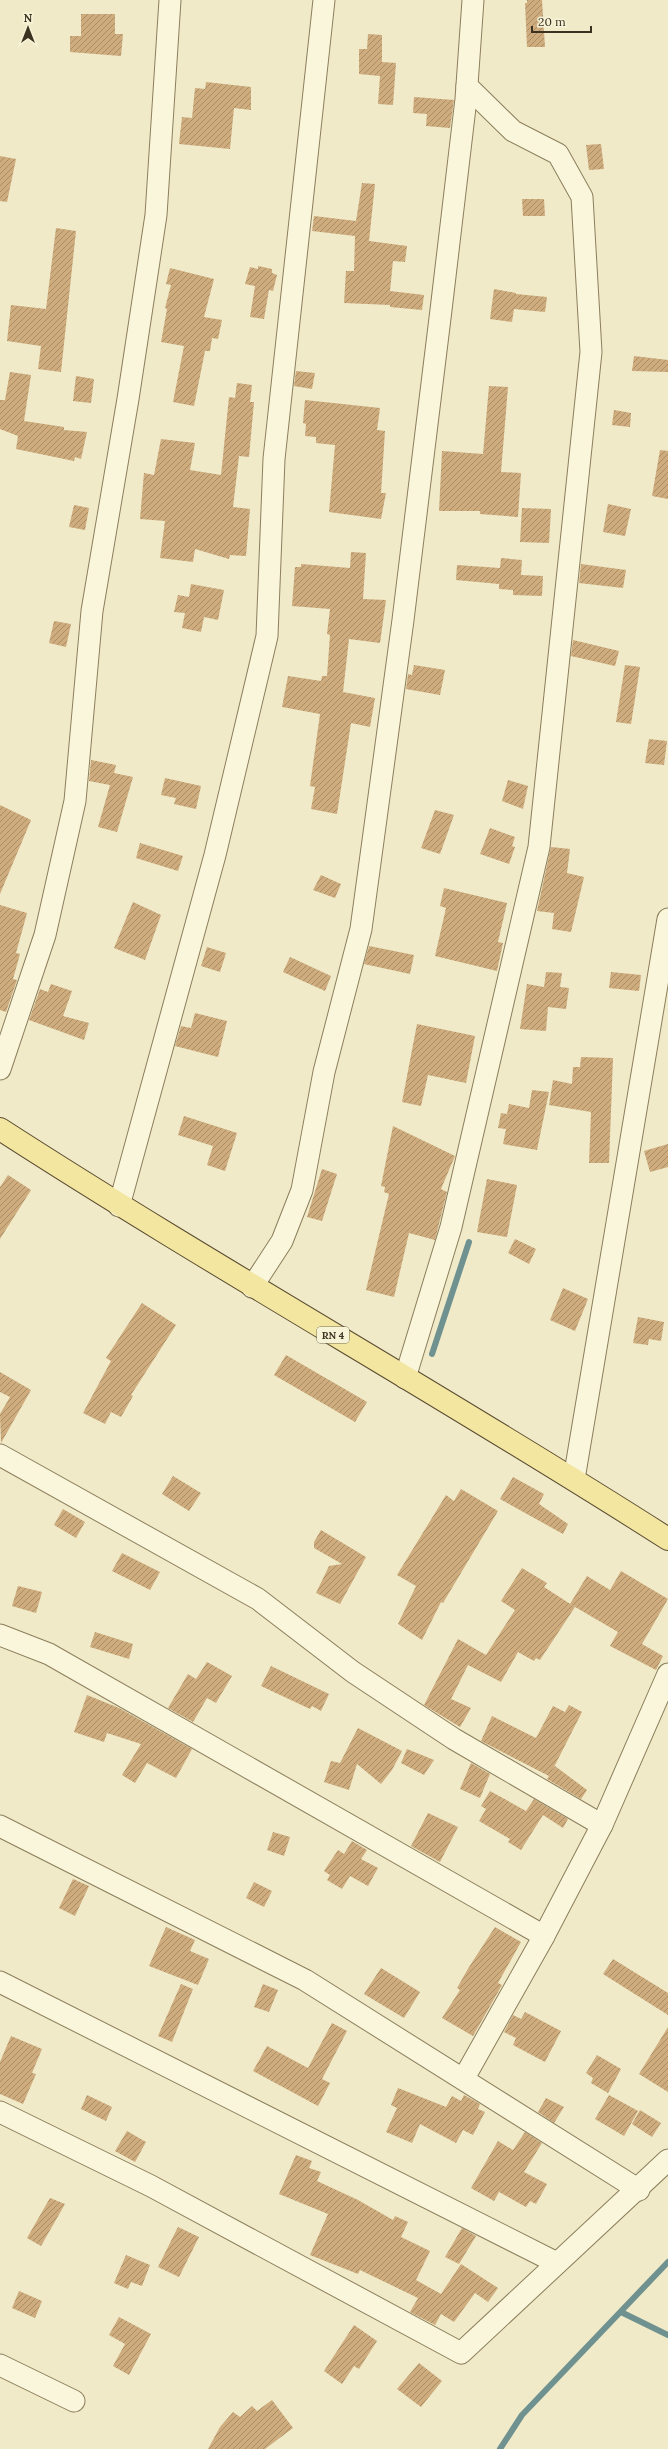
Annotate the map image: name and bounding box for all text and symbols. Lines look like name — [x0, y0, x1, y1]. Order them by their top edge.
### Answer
north arrow — [8, 8, 48, 48]
scale bar — [532, 8, 591, 34]
text: N — [24, 11, 33, 25]
text: 20 m — [538, 14, 566, 29]
road number: RN 4 — [317, 1327, 349, 1343]

